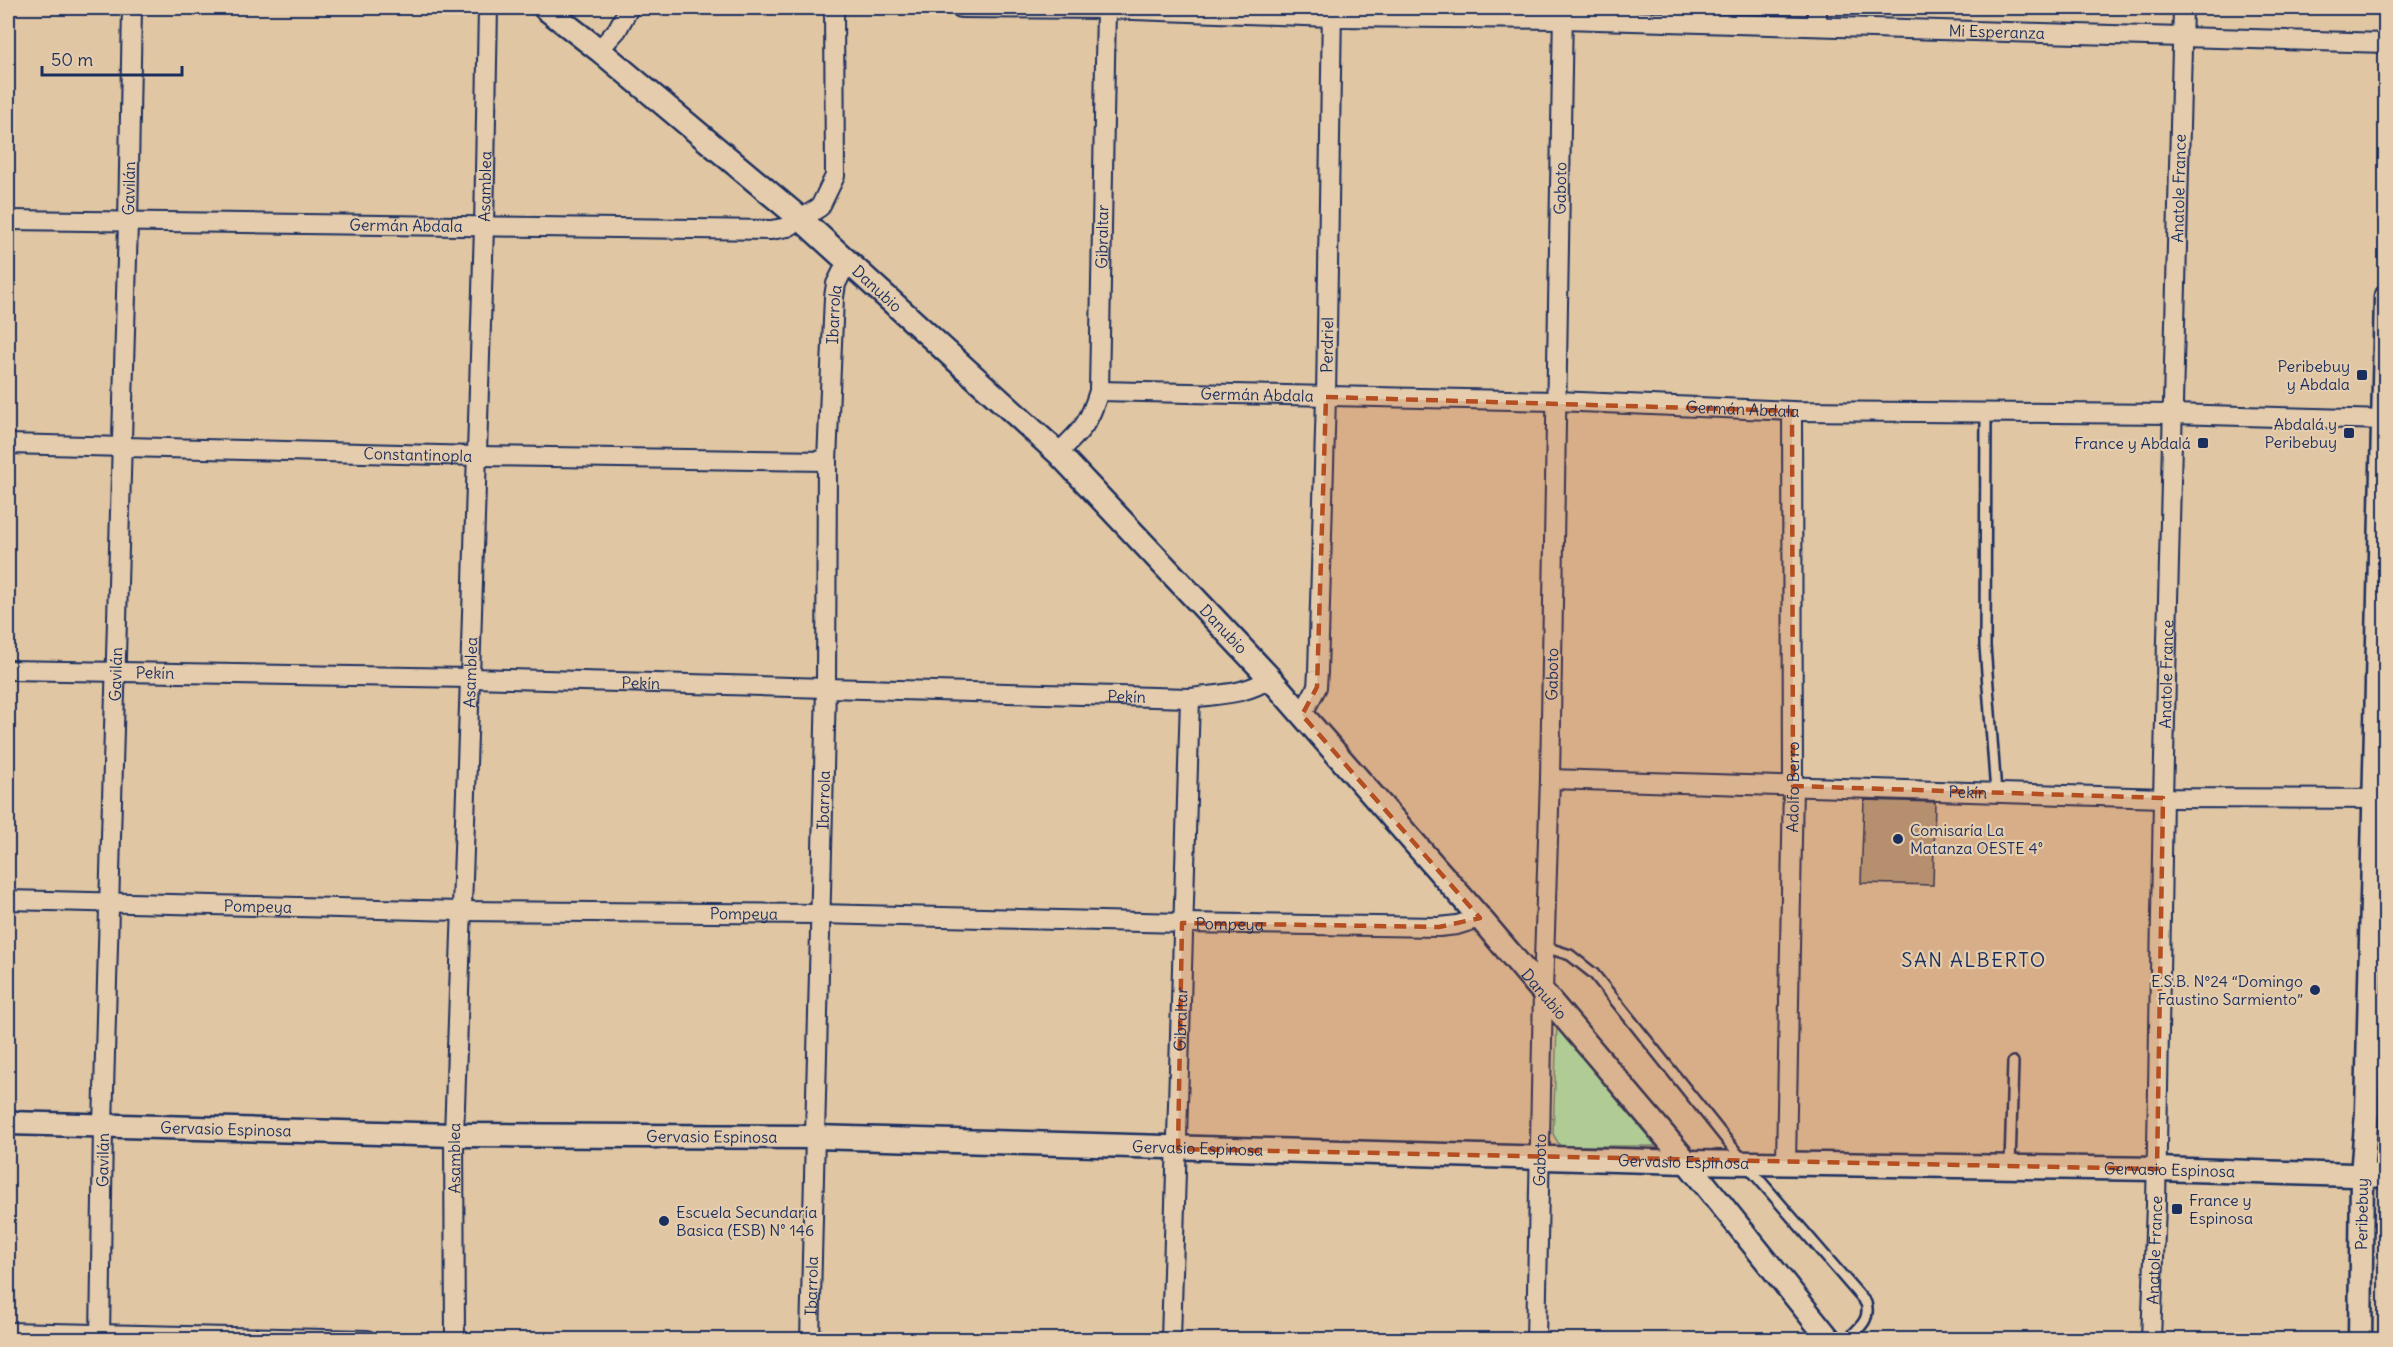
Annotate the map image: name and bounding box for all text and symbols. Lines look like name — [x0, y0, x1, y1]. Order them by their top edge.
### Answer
street label: Mi Esperanza — [1948, 20, 2045, 43]
scale bar — [42, 39, 182, 77]
text: 50 m — [51, 48, 93, 71]
street label: Anatole France — [2167, 134, 2190, 243]
street label: Asamblea — [474, 151, 495, 222]
street label: Gavilán — [118, 161, 139, 216]
street label: Gaboto — [1550, 162, 1570, 215]
street label: Gibraltar — [1091, 204, 1112, 269]
street label: Germán Abdala — [349, 214, 463, 236]
street label: Danubio — [848, 261, 906, 316]
street label: Ibarrola — [822, 283, 846, 345]
street label: Perdriel — [1316, 317, 1337, 373]
place label: Peribebuy y Abdala — [2278, 356, 2350, 394]
marker: Peribebuy y Abdala — [2355, 368, 2369, 382]
street label: Germán Abdala — [1200, 383, 1314, 406]
street label: Germán Abdala — [1686, 397, 1799, 421]
place label: Abdalá y Peribebuy — [2265, 414, 2337, 452]
marker: Abdalá y Peribebuy — [2342, 426, 2356, 440]
place label: France y Abdalá — [2074, 433, 2191, 453]
marker: France y Abdalá — [2196, 436, 2210, 450]
street label: Constantinopla — [363, 443, 472, 466]
street label: Danubio — [1196, 600, 1252, 658]
street label: Anatole France — [2155, 620, 2178, 729]
street label: Asamblea — [459, 637, 481, 708]
street label: Gavilán — [105, 647, 126, 701]
street label: Gaboto — [1541, 648, 1562, 701]
street label: Pekín — [135, 662, 174, 683]
street label: Pekín — [621, 672, 660, 693]
street label: Pekín — [1107, 686, 1146, 707]
street label: Adolfo Berro — [1782, 741, 1803, 833]
street label: Ibarrola — [813, 770, 834, 830]
street label: Pekín — [1948, 781, 1987, 803]
place label: Comisaría La Matanza OESTE 4° — [1910, 820, 2043, 858]
marker: Comisaría La Matanza OESTE 4° — [1891, 832, 1905, 846]
street label: Pompeya — [224, 895, 292, 917]
street label: Pompeya — [710, 903, 778, 924]
street label: Pompeya — [1195, 913, 1264, 934]
district label: SAN ALBERTO — [1901, 947, 2047, 972]
street label: Danubio — [1517, 964, 1572, 1023]
place label: E.S.B. Nº24 “Domingo Faustino Sarmiento” — [2151, 971, 2303, 1009]
marker: E.S.B. Nº24 “Domingo Faustino Sarmiento” — [2308, 983, 2322, 997]
street label: Gibraltar — [1170, 986, 1191, 1052]
street label: Gervasio Espinosa — [160, 1117, 292, 1141]
street label: Asamblea — [444, 1122, 464, 1194]
street label: Gervasio Espinosa — [646, 1126, 778, 1147]
street label: Gavilán — [92, 1133, 113, 1187]
street label: Gaboto — [1529, 1133, 1550, 1187]
street label: Gervasio Espinosa — [1132, 1136, 1264, 1160]
street label: Gervasio Espinosa — [1618, 1150, 1749, 1173]
street label: Gervasio Espinosa — [2104, 1158, 2235, 1181]
street label: Peribebuy — [2351, 1178, 2372, 1250]
place label: France y Espinosa — [2189, 1190, 2253, 1228]
street label: Anatole France — [2142, 1196, 2166, 1305]
place label: Escuela Secundaría Basica (ESB) N° 146 — [676, 1202, 817, 1240]
marker: France y Espinosa — [2170, 1202, 2184, 1216]
marker: Escuela Secundaría Basica (ESB) N° 146 — [657, 1214, 671, 1228]
street label: Ibarrola — [801, 1256, 822, 1316]

